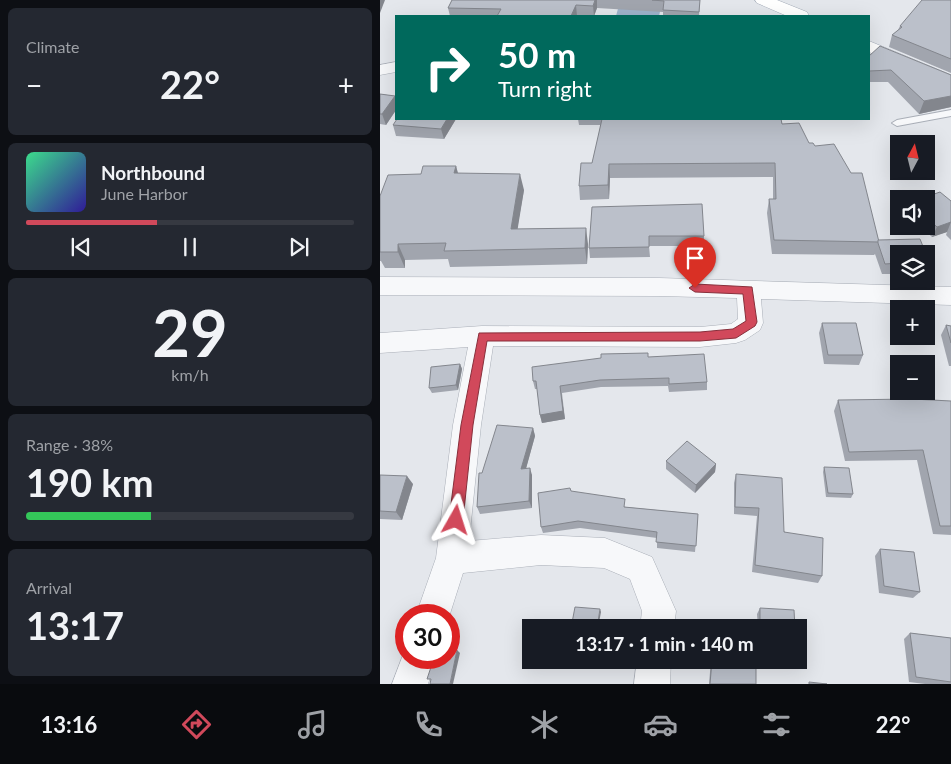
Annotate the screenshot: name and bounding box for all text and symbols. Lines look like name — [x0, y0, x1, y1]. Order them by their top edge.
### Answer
text: 50 m — [498, 33, 576, 75]
icon: right — [415, 35, 480, 100]
text: Climate — [26, 37, 79, 56]
text: 22° — [160, 61, 220, 107]
text: − — [26, 68, 42, 102]
text: + — [338, 68, 354, 102]
text: Turn right — [498, 75, 592, 102]
north arrow — [890, 135, 935, 180]
map controls — [890, 135, 935, 400]
text: Northbound — [101, 161, 205, 184]
text: June Harbor — [101, 184, 188, 203]
button: sound — [890, 190, 935, 235]
icon: previous — [67, 233, 95, 261]
icon: pause — [176, 233, 204, 261]
icon: next — [285, 233, 313, 261]
pin — [674, 237, 716, 288]
icon: arrive — [681, 244, 709, 272]
button: layers — [890, 245, 935, 290]
text: 29 — [152, 293, 228, 371]
button: + — [890, 300, 935, 345]
button: − — [890, 355, 935, 400]
text: km/h — [171, 365, 209, 384]
text: Range · 38% — [26, 435, 113, 454]
text: 190 km — [26, 459, 154, 505]
position arrow — [429, 493, 481, 545]
text: Arrival — [26, 578, 72, 597]
text: 13:17 — [26, 602, 124, 648]
speed limit sign: 30 — [395, 604, 460, 669]
text: 13:17 · 1 min · 140 m — [575, 632, 754, 655]
icon: directions — [179, 707, 214, 742]
icon: music — [295, 707, 330, 742]
icon: phone — [411, 707, 446, 742]
icon: climate — [527, 707, 562, 742]
icon: car — [643, 707, 678, 742]
icon: filters — [759, 707, 794, 742]
text: 13:16 — [41, 711, 97, 738]
text: 22° — [876, 711, 910, 738]

